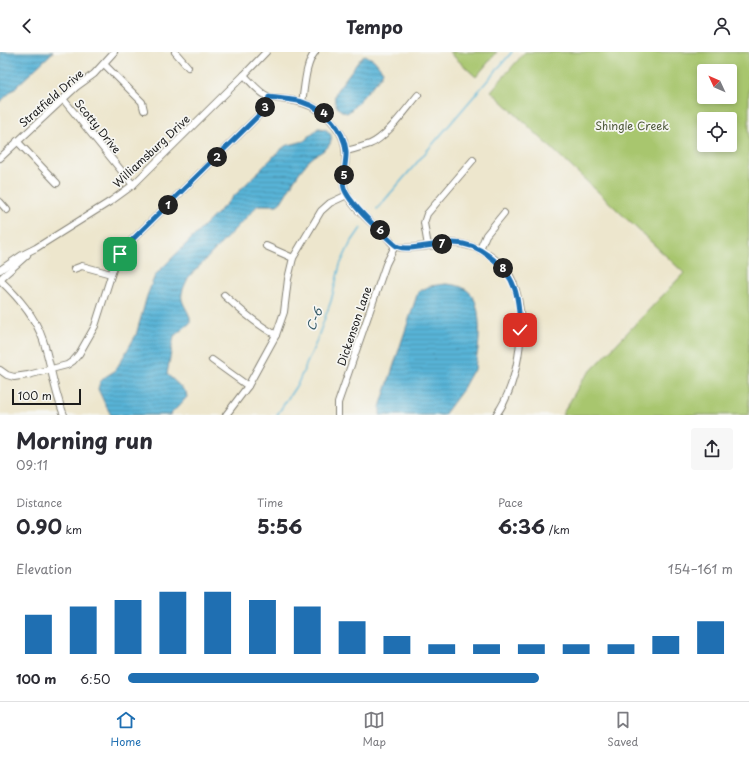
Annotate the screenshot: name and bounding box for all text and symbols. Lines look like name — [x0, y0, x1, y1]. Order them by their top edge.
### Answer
text: Tempo — [346, 13, 403, 40]
icon: back — [16, 15, 38, 37]
icon: person — [711, 15, 733, 37]
north arrow — [697, 64, 737, 104]
map controls — [697, 64, 737, 152]
street label: Stratfield Drive — [15, 65, 87, 131]
street label: Scotty Drive — [71, 95, 125, 157]
pin: 3 — [255, 97, 275, 117]
text: 3 — [261, 98, 269, 115]
pin: 4 — [314, 103, 334, 123]
text: 4 — [320, 104, 328, 121]
street label: Williamsburg Drive — [109, 110, 194, 191]
button: locate — [697, 112, 737, 152]
park label: Shingle Creek — [595, 117, 669, 134]
pin: 2 — [207, 147, 227, 167]
text: 2 — [213, 148, 221, 165]
pin: 5 — [334, 165, 354, 185]
text: 5 — [340, 166, 348, 183]
pin: 1 — [158, 195, 178, 215]
text: 1 — [165, 196, 171, 213]
pin: 6 — [370, 220, 390, 240]
text: 6 — [376, 221, 384, 238]
pin: 7 — [432, 234, 452, 254]
text: 7 — [439, 235, 445, 252]
pin — [103, 237, 137, 271]
icon: arrive — [109, 243, 131, 265]
pin: 8 — [493, 258, 513, 278]
text: 8 — [500, 259, 506, 276]
street label: Dickenson Lane — [332, 284, 376, 368]
water label: C-6 — [301, 303, 327, 333]
pin — [503, 313, 537, 347]
icon: check — [509, 319, 531, 341]
scale bar — [12, 387, 81, 406]
text: 100 m — [18, 387, 52, 404]
text: Morning run — [16, 423, 153, 456]
button: share — [691, 428, 733, 470]
text: 09:11 — [16, 455, 48, 474]
text: Distance — [16, 494, 62, 511]
text: Time — [257, 494, 283, 511]
text: Pace — [498, 494, 523, 511]
text: 0.90 — [16, 511, 62, 541]
text: 5:56 — [257, 511, 302, 541]
text: 6:36 — [498, 511, 545, 541]
text: km — [62, 521, 82, 538]
text: /km — [545, 521, 570, 538]
text: Elevation — [16, 559, 72, 578]
text: 154–161 m — [668, 559, 733, 578]
text: 100 m — [16, 669, 57, 688]
text: 6:50 — [80, 669, 111, 688]
tab: Home — [111, 709, 141, 750]
tab: Map — [362, 709, 386, 750]
tab: Saved — [607, 709, 638, 750]

